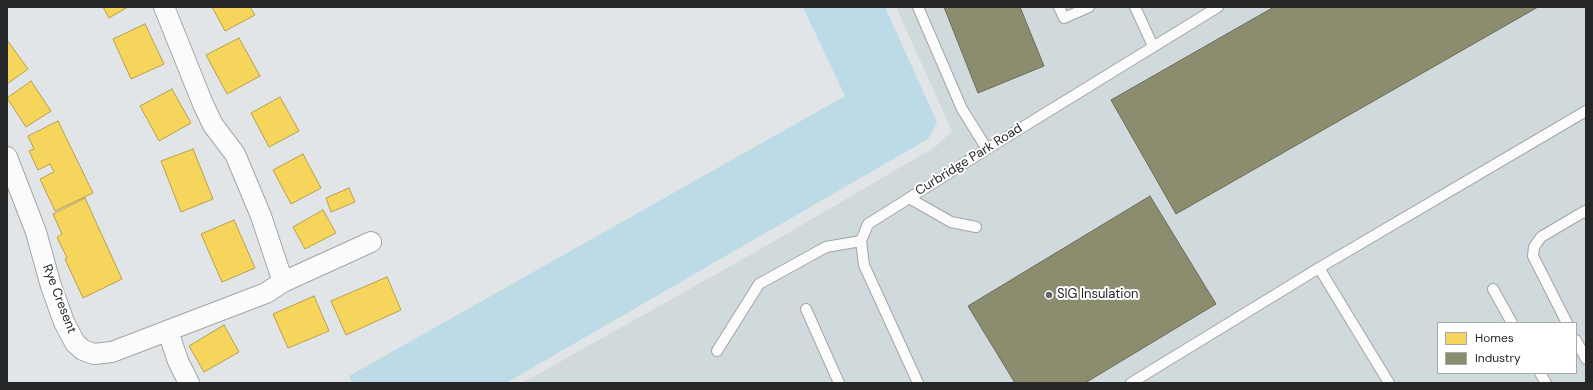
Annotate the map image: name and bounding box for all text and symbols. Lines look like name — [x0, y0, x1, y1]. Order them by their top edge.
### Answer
street label: Curbridge Park Road — [913, 121, 1025, 199]
street label: Rye Cresent — [39, 262, 79, 336]
place label: SIG Insulation — [1057, 287, 1139, 303]
marker: SIG Insulation — [1044, 290, 1054, 300]
legend — [1437, 322, 1577, 374]
text: Homes — [1475, 330, 1514, 346]
text: Industry — [1475, 350, 1521, 366]

